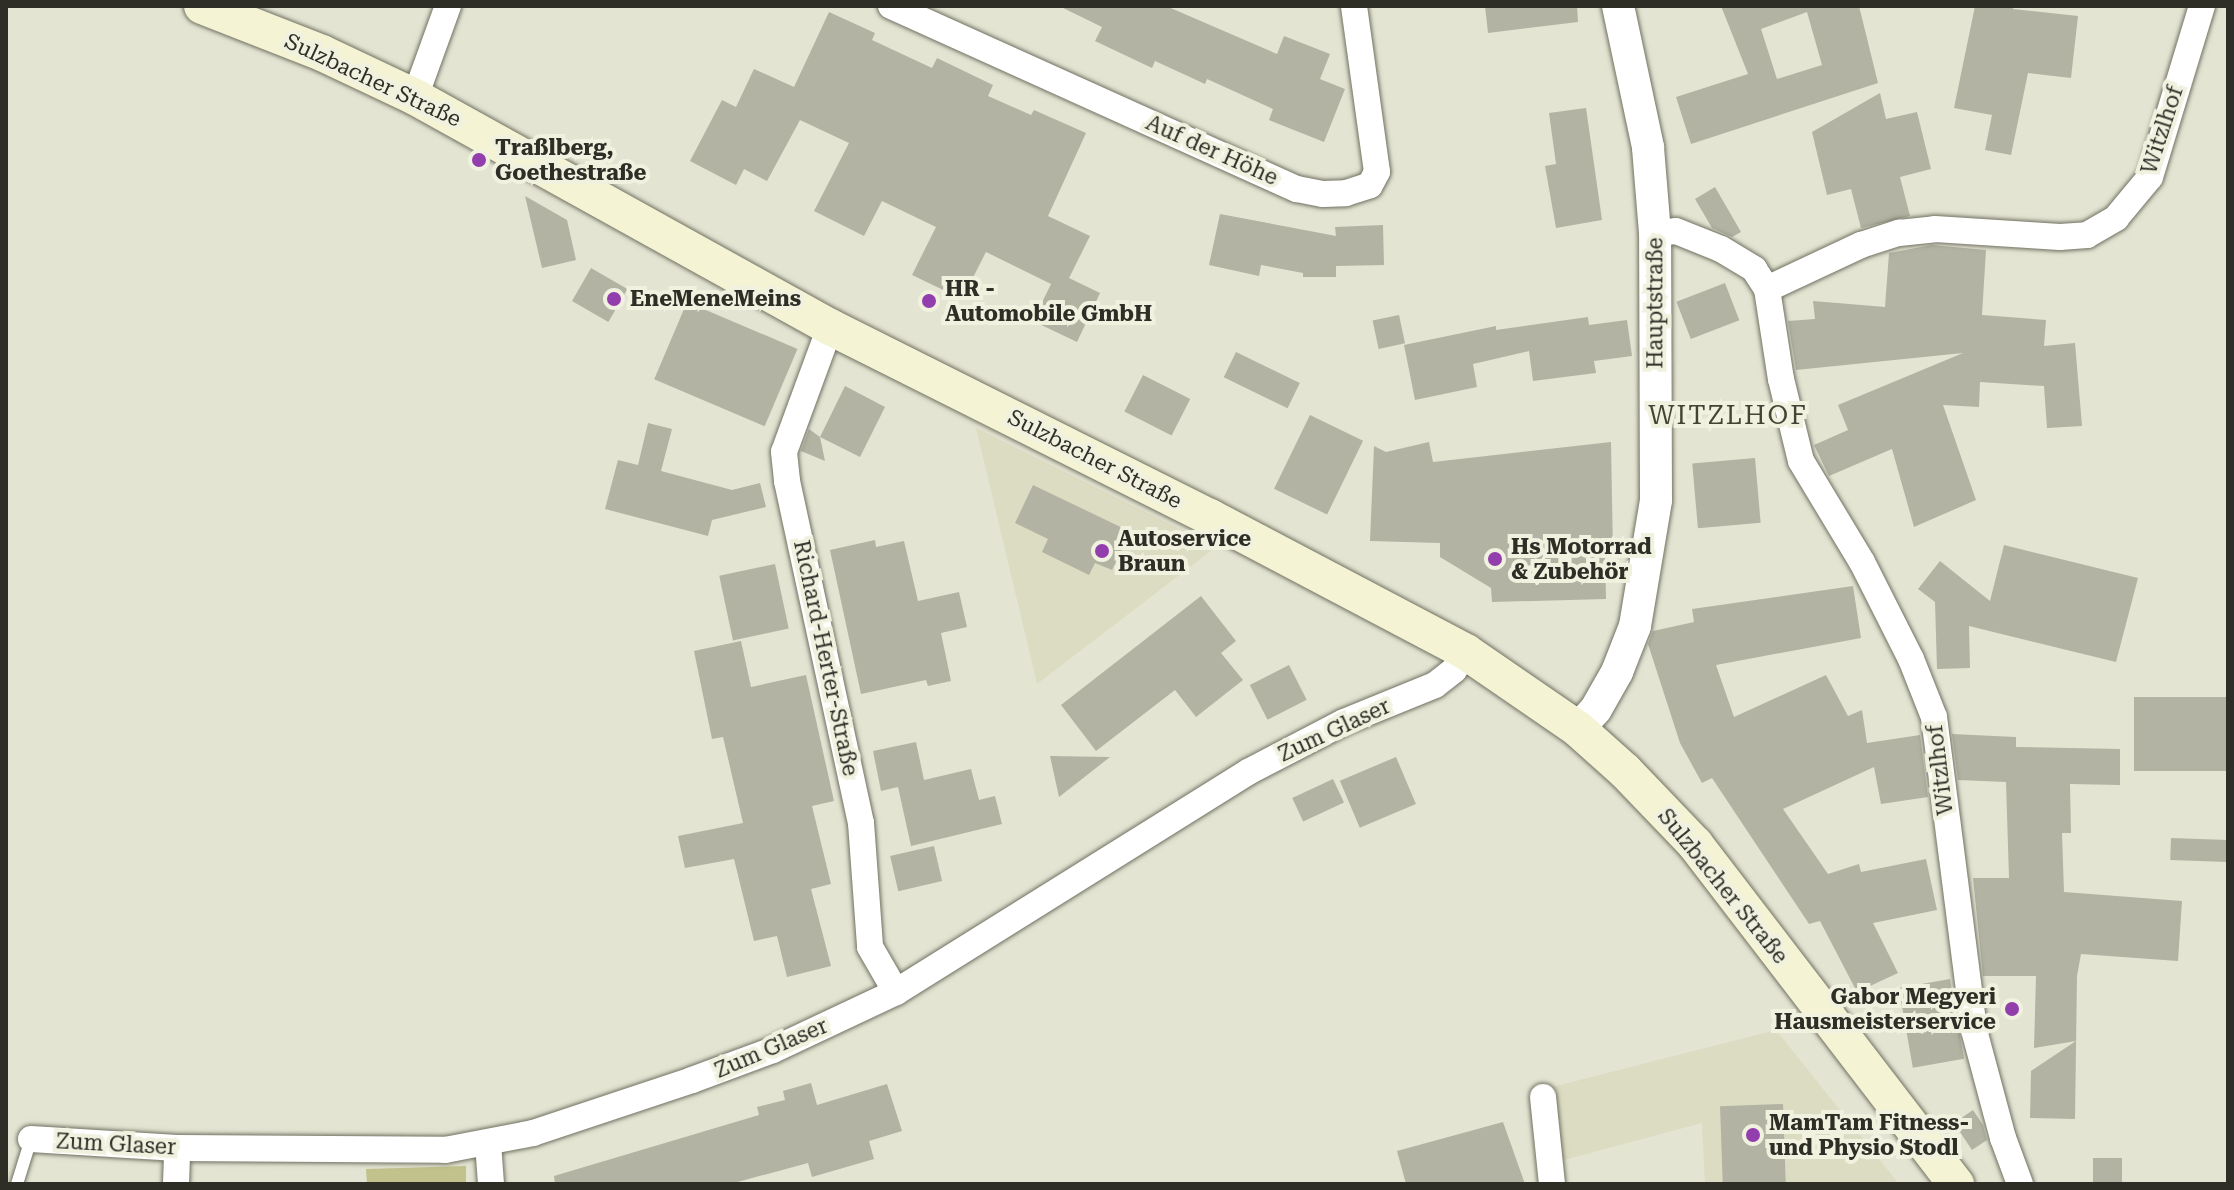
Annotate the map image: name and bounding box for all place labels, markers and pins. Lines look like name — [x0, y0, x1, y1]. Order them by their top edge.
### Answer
place label: Traßlberg, Goethestraße — [495, 134, 646, 186]
marker: Traßlberg, Goethestraße — [470, 151, 488, 169]
place label: HR - Automobile GmbH — [945, 275, 1152, 326]
place label: EneMeneMeins — [630, 286, 801, 312]
marker: EneMeneMeins — [605, 290, 623, 308]
marker: HR - Automobile GmbH — [920, 292, 938, 310]
place label: Autoservice Braun — [1118, 525, 1251, 576]
place label: Hs Motorrad & Zubehör — [1511, 533, 1652, 584]
marker: Autoservice Braun — [1093, 542, 1111, 560]
marker: Hs Motorrad & Zubehör — [1486, 550, 1504, 568]
place label: Gabor Megyeri Hausmeisterservice — [1774, 983, 1996, 1034]
marker: Gabor Megyeri Hausmeisterservice — [2003, 1000, 2021, 1018]
place label: MamTam Fitness- und Physio Stodl — [1769, 1109, 1970, 1160]
marker: MamTam Fitness- und Physio Stodl — [1744, 1126, 1762, 1144]

